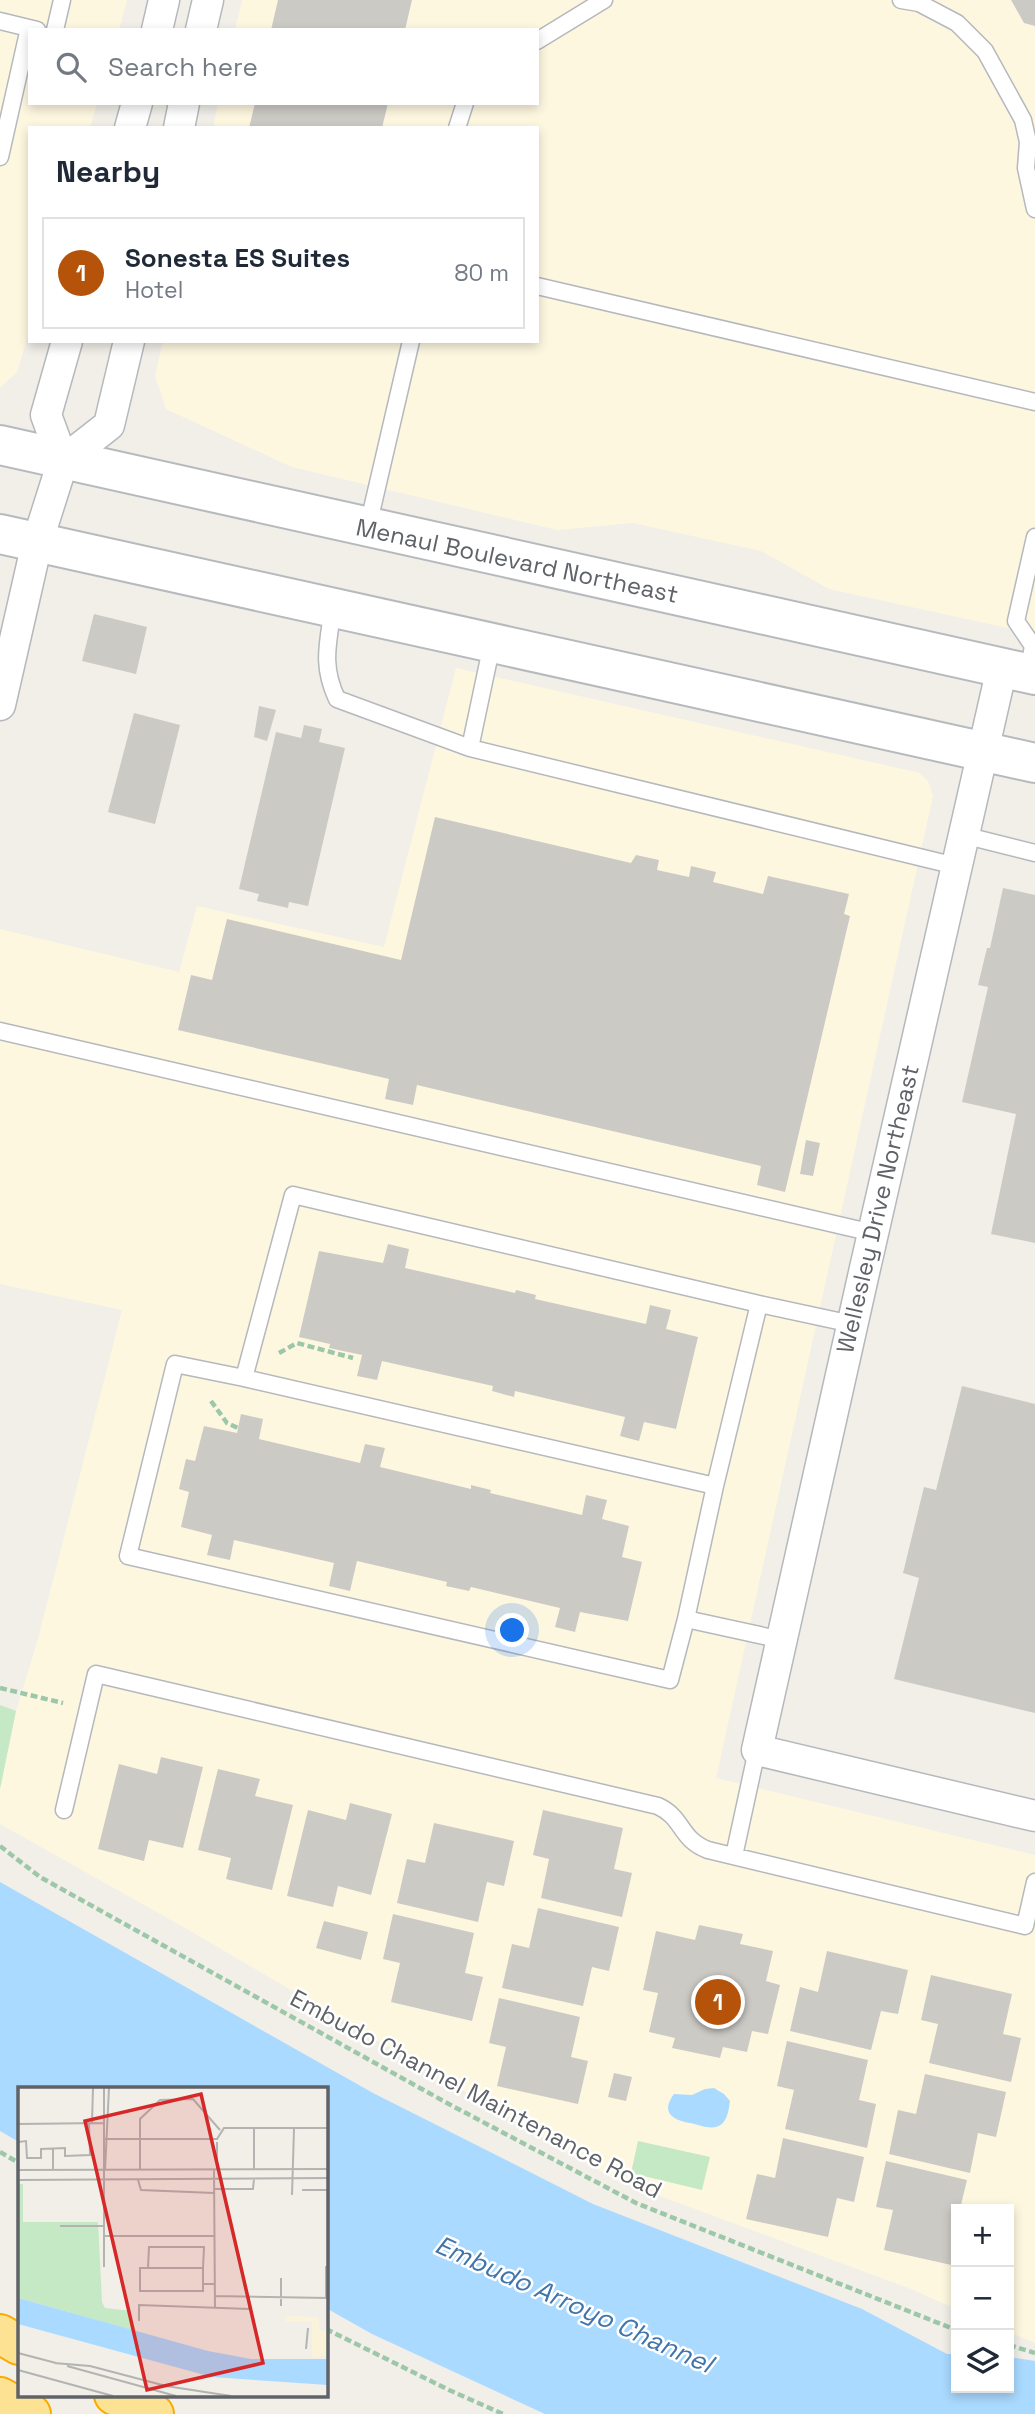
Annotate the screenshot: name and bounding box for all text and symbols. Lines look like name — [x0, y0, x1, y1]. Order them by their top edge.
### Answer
search box — [28, 28, 539, 105]
icon: search — [52, 48, 90, 86]
text: Search here — [108, 50, 258, 84]
text: Nearby — [56, 152, 160, 191]
text: Sonesta ES Suites — [125, 241, 350, 275]
text: 1 — [76, 258, 86, 288]
text: 80 m — [454, 258, 509, 288]
text: Hotel — [125, 275, 183, 305]
street label: Menaul Boulevard Northeast — [353, 511, 681, 610]
street label: Wellesley Drive Northeast — [829, 1062, 926, 1356]
your location — [495, 1613, 529, 1647]
pin: 1 — [695, 1976, 741, 2028]
street label: Embudo Channel Maintenance Road — [285, 1982, 668, 2205]
inset map — [18, 2087, 327, 2396]
map controls — [951, 2204, 1014, 2393]
button: + — [951, 2204, 1014, 2267]
water label: Embudo Arroyo Channel — [430, 2227, 720, 2382]
button: − — [951, 2267, 1014, 2330]
button: layers — [951, 2330, 1014, 2393]

